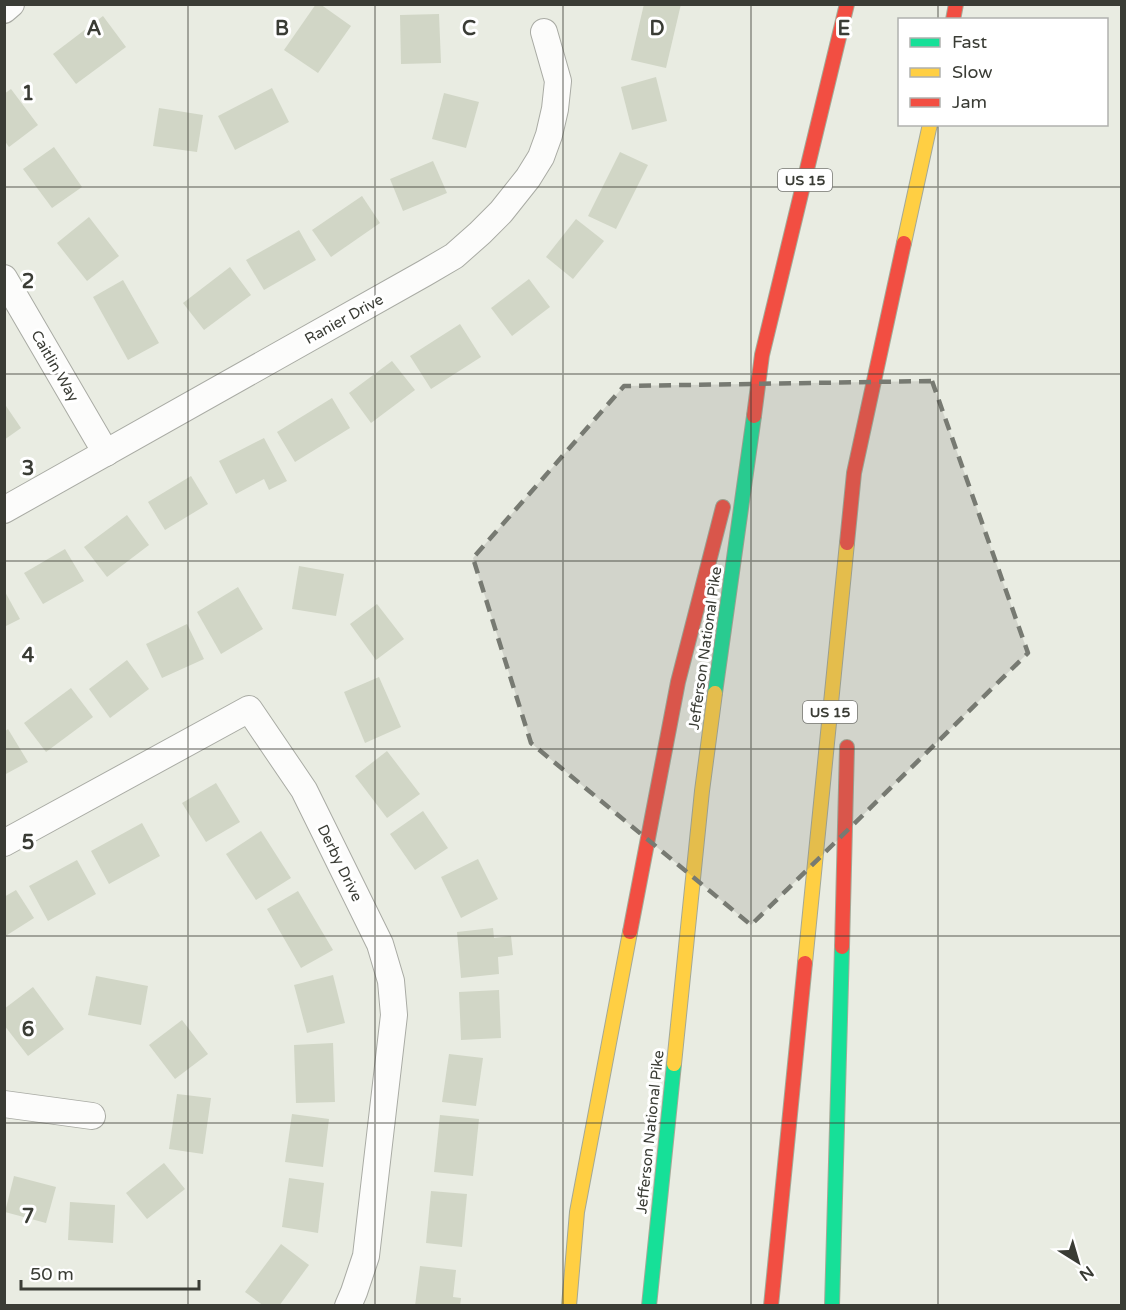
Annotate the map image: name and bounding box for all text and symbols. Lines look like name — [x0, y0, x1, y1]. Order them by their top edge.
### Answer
text: A — [87, 17, 102, 41]
text: B — [275, 17, 289, 41]
text: C — [462, 17, 476, 41]
text: D — [649, 17, 665, 41]
text: E — [838, 17, 851, 41]
legend — [898, 18, 1108, 126]
text: Fast — [952, 31, 987, 53]
text: Slow — [952, 61, 993, 83]
text: 1 — [22, 82, 34, 106]
text: Jam — [952, 91, 987, 113]
road number: US 15 — [778, 169, 832, 191]
text: 2 — [22, 270, 34, 294]
street label: Ranier Drive — [302, 290, 386, 348]
street label: Caitlin Way — [27, 327, 83, 405]
text: 3 — [22, 457, 34, 481]
street label: Jefferson National Pike — [685, 565, 725, 731]
text: 4 — [22, 644, 35, 668]
road number: US 15 — [803, 701, 857, 723]
street label: Derby Drive — [314, 822, 366, 904]
text: 5 — [22, 831, 34, 855]
text: 6 — [22, 1018, 34, 1042]
street label: Jefferson National Pike — [632, 1049, 668, 1215]
text: 7 — [22, 1205, 34, 1229]
north arrow — [1048, 1232, 1108, 1292]
scale bar — [21, 1253, 200, 1291]
text: N — [1075, 1261, 1098, 1285]
text: 50 m — [30, 1263, 74, 1285]

